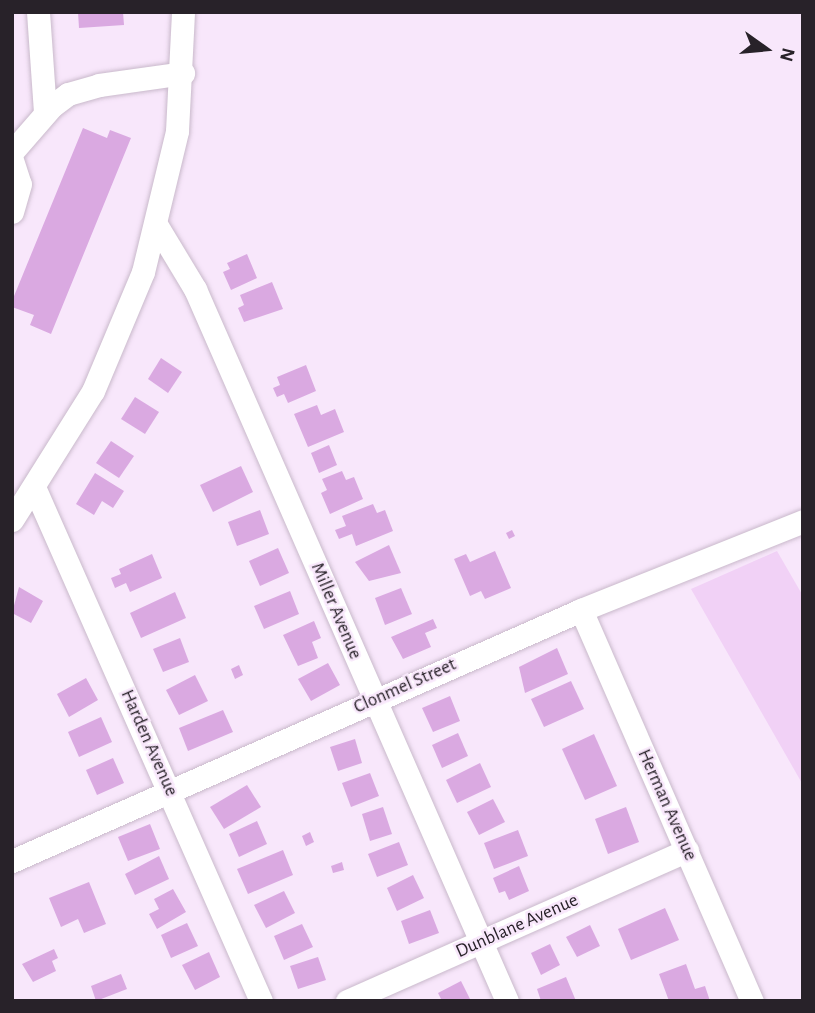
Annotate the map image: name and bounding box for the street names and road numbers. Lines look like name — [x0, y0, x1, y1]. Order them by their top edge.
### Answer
street label: Miller Avenue — [306, 559, 366, 663]
street label: Clonmel Street — [350, 653, 460, 719]
street label: Harden Avenue — [115, 686, 183, 800]
street label: Herman Avenue — [632, 746, 702, 864]
street label: Dunblane Avenue — [452, 889, 582, 963]

